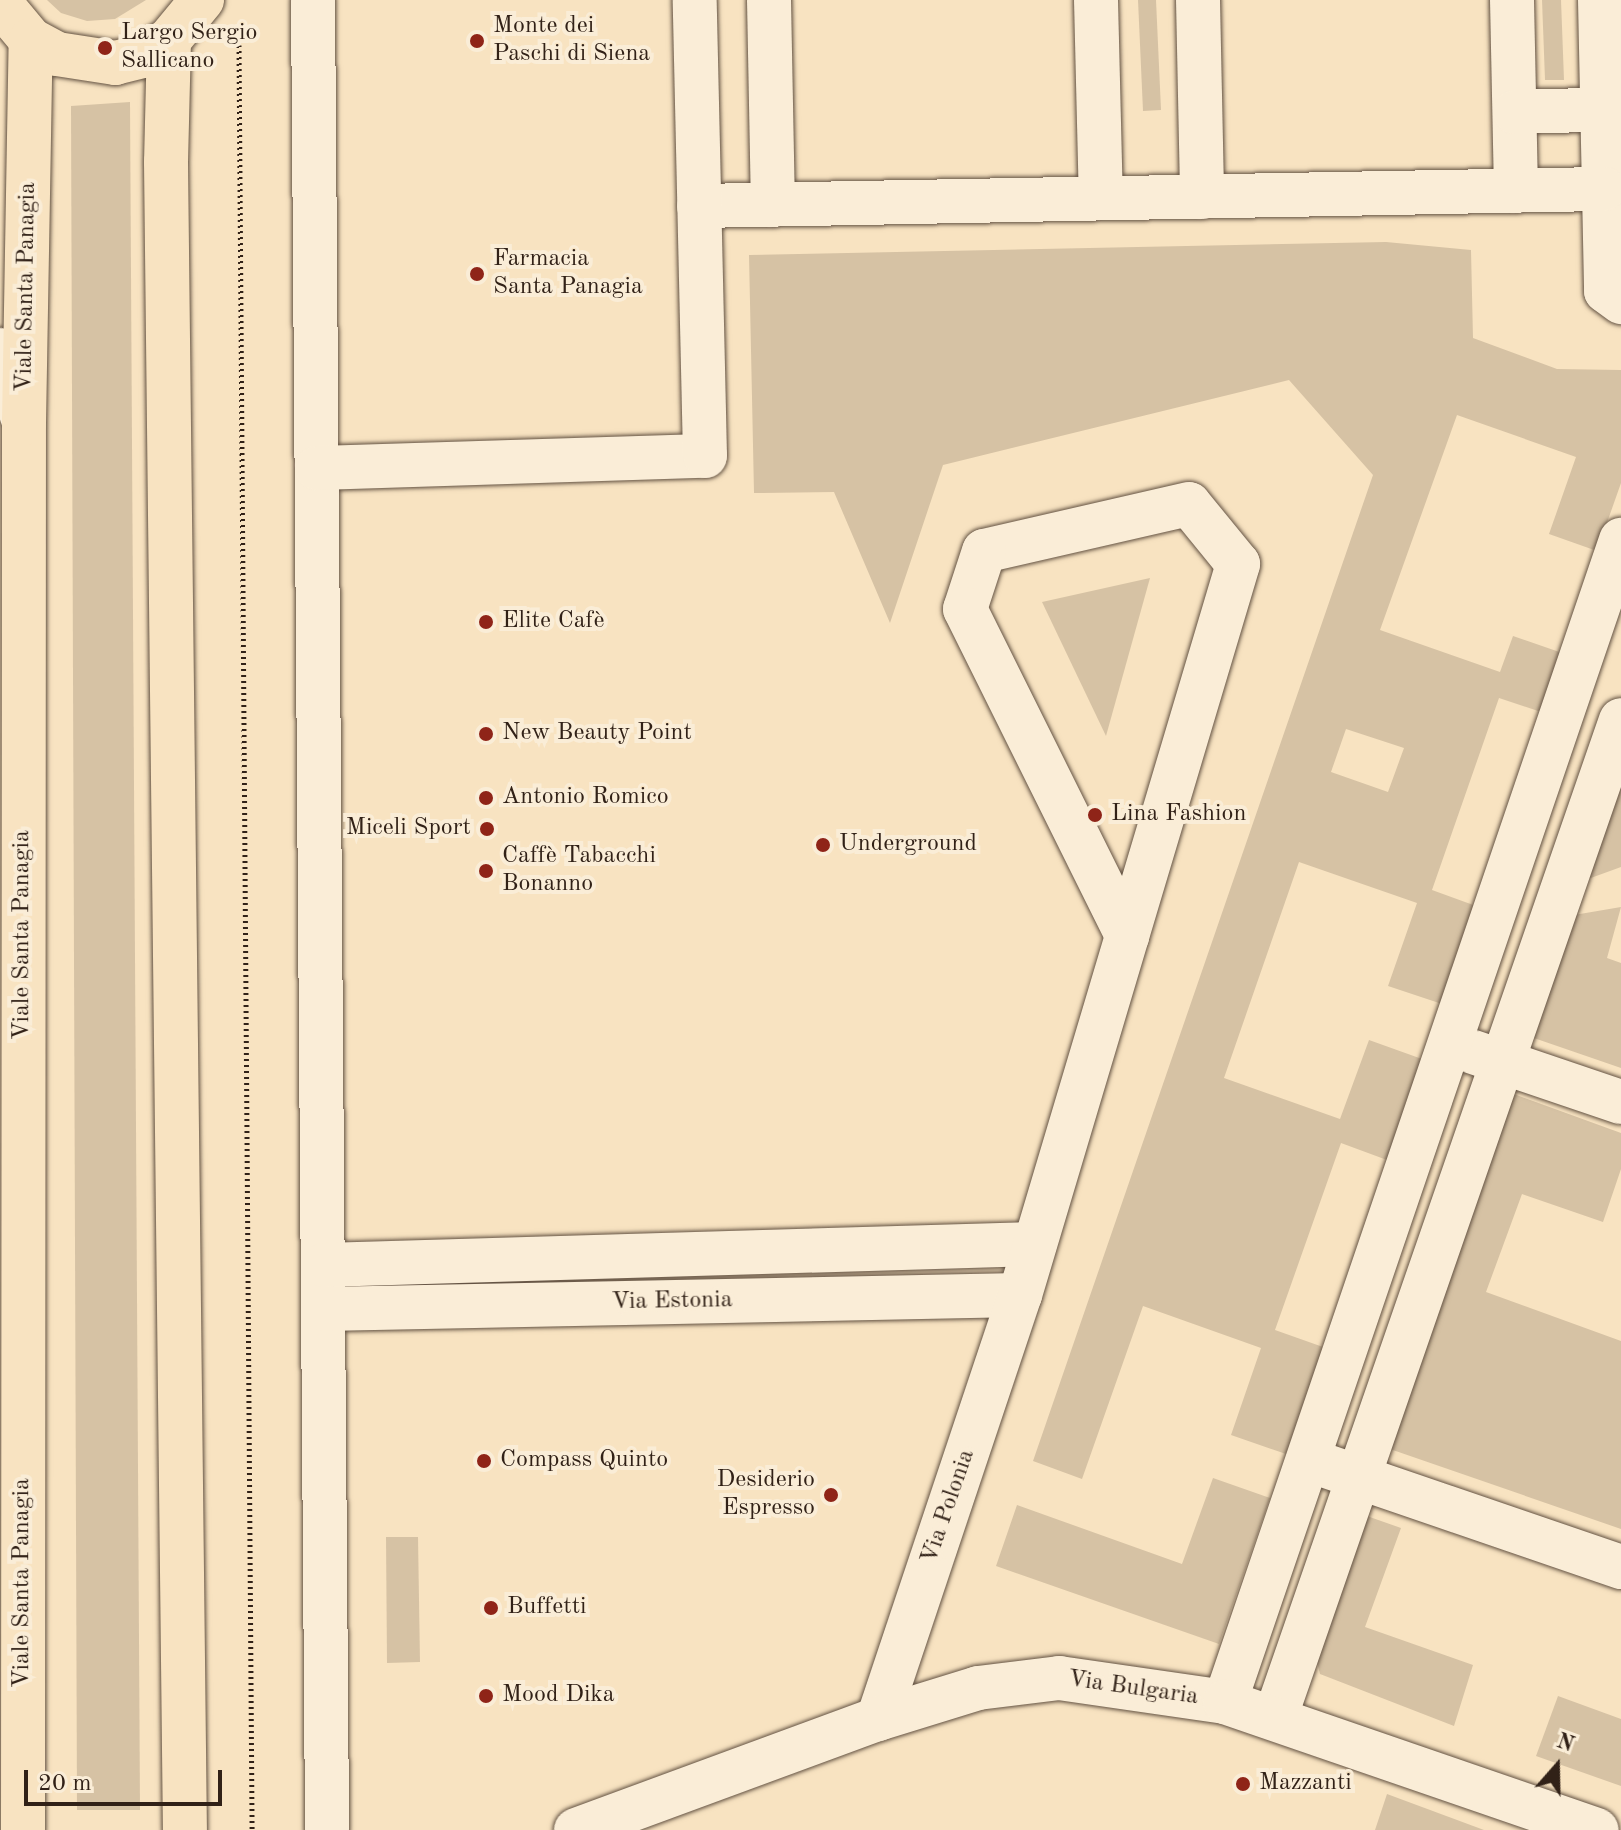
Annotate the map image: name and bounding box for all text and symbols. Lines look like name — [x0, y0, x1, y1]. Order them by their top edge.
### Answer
place label: Monte dei Paschi di Siena — [493, 13, 650, 69]
place label: Largo Sergio Sallicano — [121, 20, 257, 76]
marker: Monte dei Paschi di Siena — [468, 32, 486, 50]
marker: Largo Sergio Sallicano — [96, 39, 114, 57]
street label: Viale Santa Panagia — [11, 182, 43, 392]
place label: Farmacia Santa Panagia — [493, 246, 643, 302]
marker: Farmacia Santa Panagia — [468, 265, 486, 283]
place label: Elite Cafè — [502, 608, 605, 636]
marker: Elite Cafè — [477, 613, 495, 631]
place label: New Beauty Point — [502, 720, 692, 748]
marker: New Beauty Point — [477, 725, 495, 743]
place label: Antonio Romico — [502, 784, 669, 812]
marker: Antonio Romico — [477, 789, 495, 807]
place label: Lina Fashion — [1111, 801, 1246, 829]
marker: Lina Fashion — [1086, 806, 1104, 824]
place label: Miceli Sport — [346, 815, 471, 843]
marker: Miceli Sport — [478, 820, 496, 838]
street label: Viale Santa Panagia — [9, 830, 37, 1040]
place label: Underground — [839, 831, 977, 859]
marker: Underground — [814, 836, 832, 854]
place label: Caffè Tabacchi Bonanno — [502, 843, 656, 899]
marker: Caffè Tabacchi Bonanno — [477, 862, 495, 880]
street label: Via Estonia — [611, 1287, 733, 1317]
street label: Via Polonia — [916, 1446, 982, 1568]
place label: Compass Quinto — [500, 1447, 668, 1475]
marker: Compass Quinto — [475, 1452, 493, 1470]
place label: Desiderio Espresso — [717, 1467, 815, 1523]
street label: Viale Santa Panagia — [9, 1478, 37, 1688]
marker: Desiderio Espresso — [822, 1486, 840, 1504]
place label: Buffetti — [507, 1594, 587, 1622]
marker: Buffetti — [482, 1599, 500, 1617]
street label: Via Bulgaria — [1066, 1666, 1200, 1712]
place label: Mood Dika — [502, 1682, 615, 1710]
marker: Mood Dika — [477, 1687, 495, 1705]
north arrow — [1517, 1726, 1597, 1806]
text: N — [1554, 1730, 1577, 1757]
scale bar — [28, 1754, 226, 1804]
place label: Mazzanti — [1259, 1770, 1352, 1798]
text: 20 m — [38, 1772, 92, 1796]
marker: Mazzanti — [1234, 1775, 1252, 1793]

